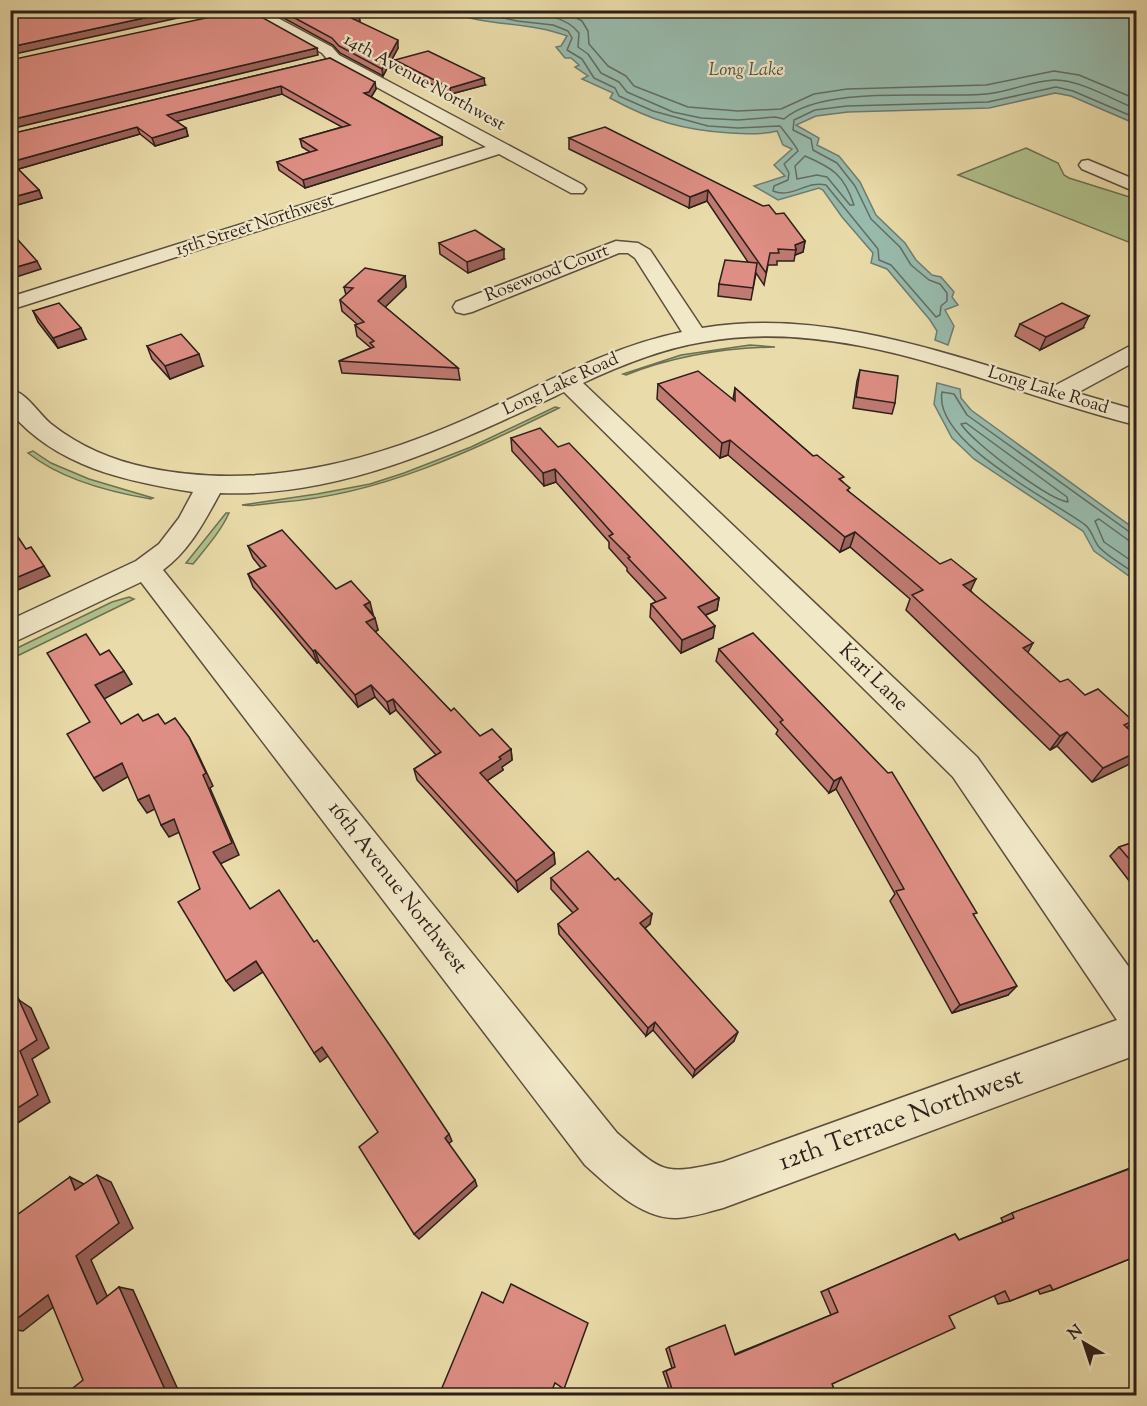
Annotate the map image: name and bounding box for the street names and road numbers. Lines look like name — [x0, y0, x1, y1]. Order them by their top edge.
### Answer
street label: 14th Avenue Northwest — [338, 28, 510, 138]
street label: 15th Street Northwest — [173, 188, 337, 264]
street label: Rosewood Court — [481, 238, 613, 310]
street label: Long Lake Road — [499, 347, 623, 423]
street label: Long Lake Road — [984, 360, 1112, 422]
street label: Kari Lane — [831, 637, 915, 719]
street label: 16th Avenue Northwest — [320, 795, 474, 981]
street label: 12th Terrace Northwest — [774, 1059, 1028, 1181]

